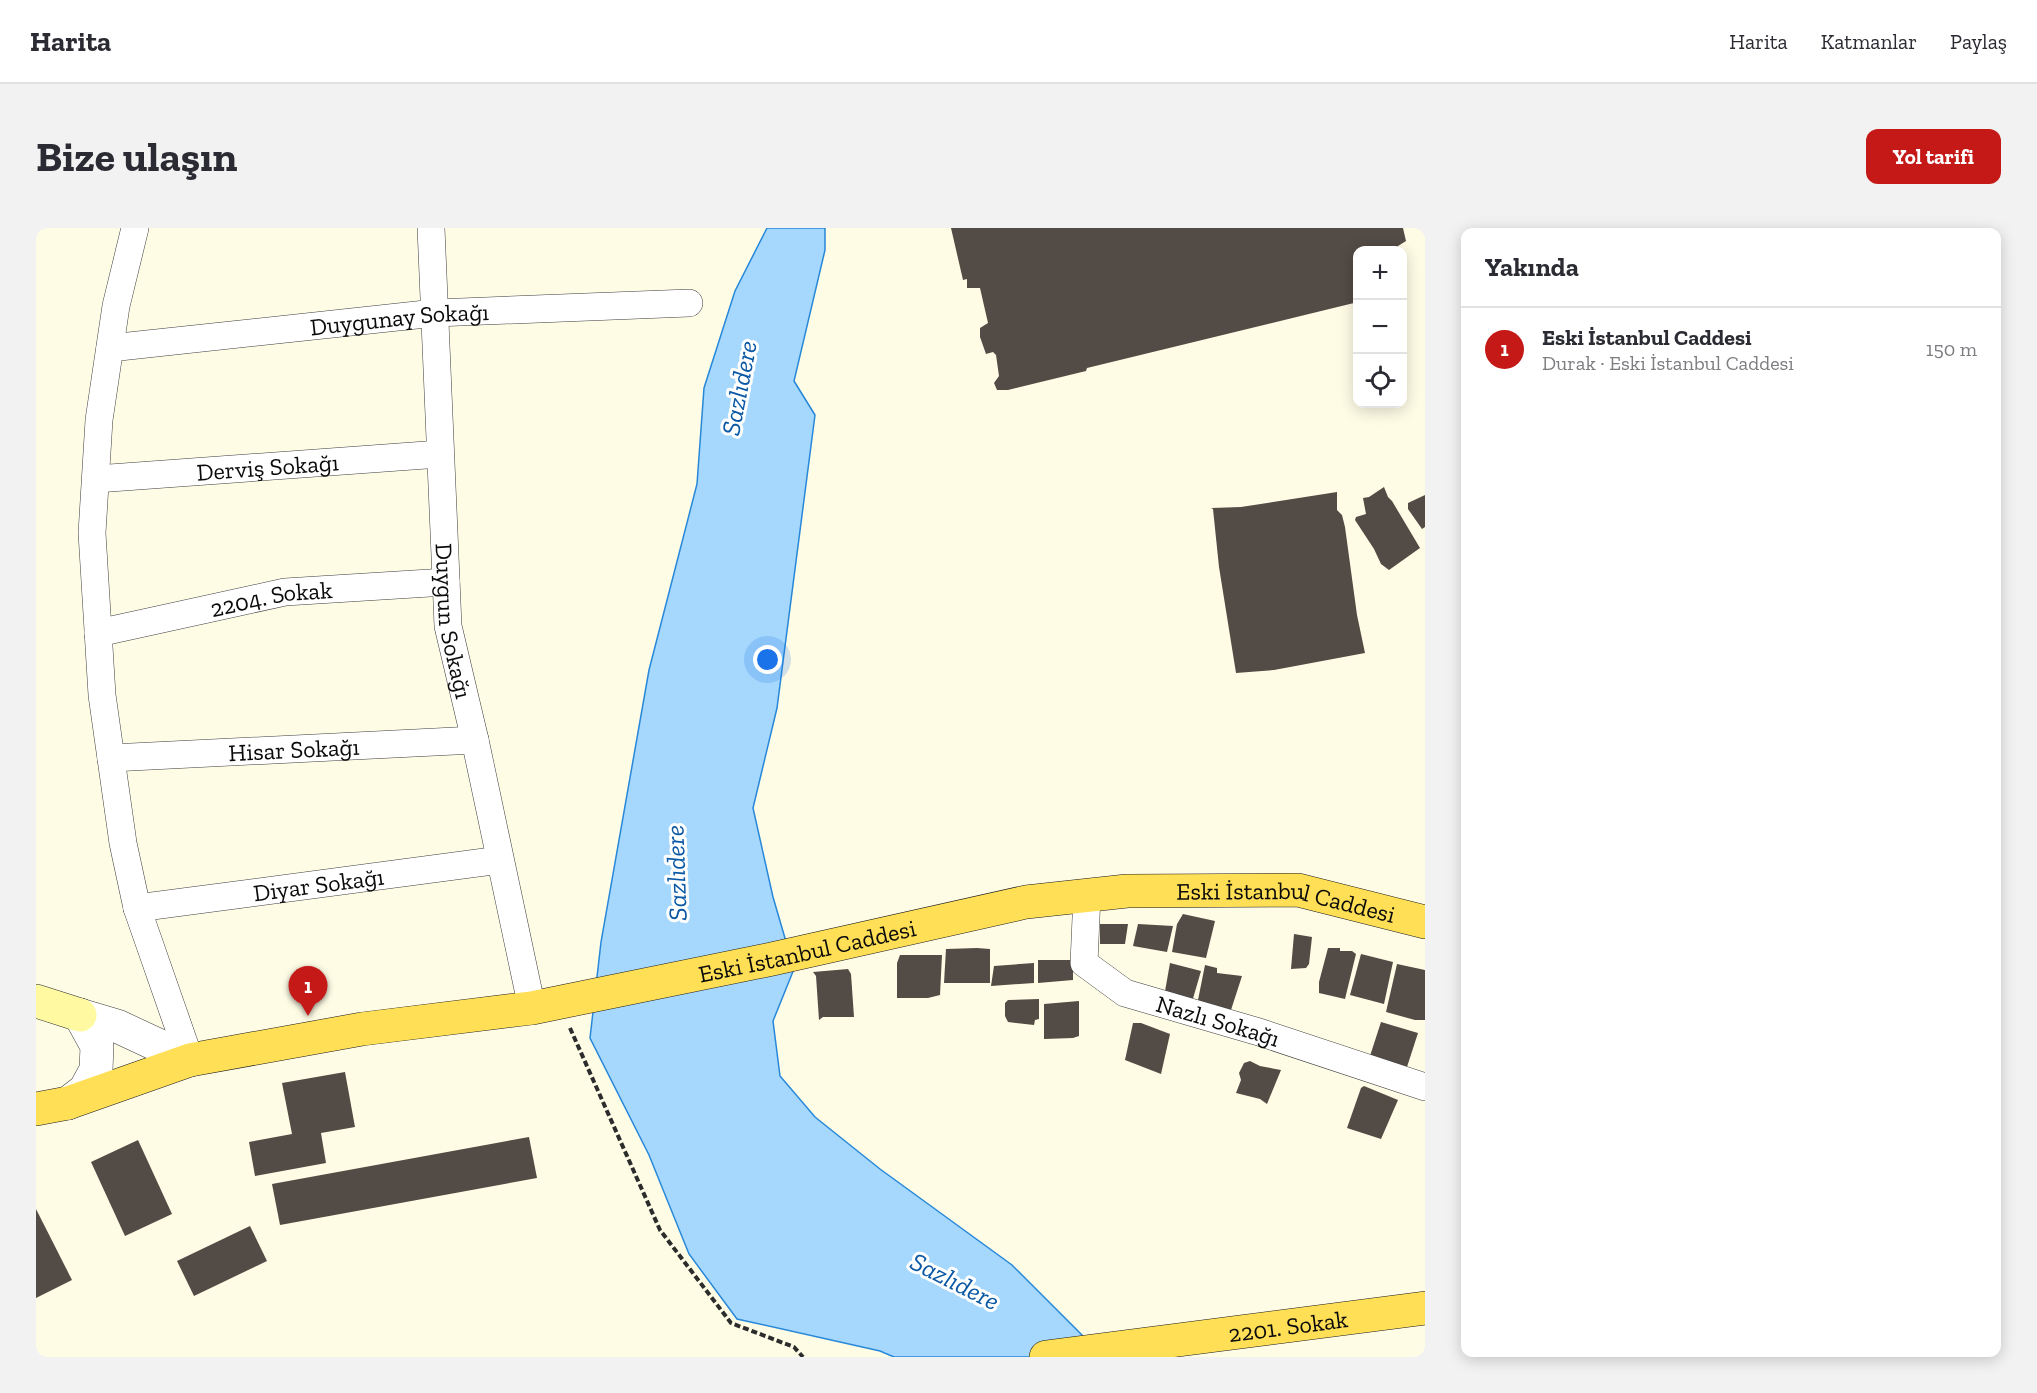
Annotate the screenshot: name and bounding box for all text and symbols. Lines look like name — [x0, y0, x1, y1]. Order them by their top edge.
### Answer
text: Harita — [30, 25, 111, 58]
text: Harita — [1729, 29, 1788, 54]
text: Katmanlar — [1821, 29, 1917, 54]
text: Paylaş — [1950, 29, 2007, 54]
button: Yol tarifi — [1866, 129, 2001, 184]
text: Bize ulaşın — [36, 131, 237, 182]
map controls — [1353, 246, 1407, 408]
button: + — [1353, 246, 1407, 300]
text: Yakında — [1485, 251, 1579, 283]
street label: Duygunay Sokağı — [308, 296, 490, 341]
button: − — [1353, 300, 1407, 354]
text: Eski İstanbul Caddesi — [1542, 324, 1752, 351]
text: 1 — [1500, 337, 1509, 361]
text: 150 m — [1926, 337, 1977, 361]
water label: Sazlıdere — [714, 338, 764, 438]
text: Durak · Eski İstanbul Caddesi — [1542, 351, 1794, 375]
button: locate — [1353, 354, 1407, 408]
street label: Derviş Sokağı — [196, 447, 340, 486]
street label: Duygun Sokağı — [430, 543, 479, 702]
street label: 2204. Sokak — [207, 575, 334, 623]
your location — [753, 645, 782, 674]
street label: Hisar Sokağı — [228, 731, 360, 767]
water label: Sazlıdere — [658, 824, 694, 922]
street label: Diyar Sokağı — [251, 861, 386, 907]
street label: Eski İstanbul Caddesi — [1176, 875, 1399, 929]
street label: Eski İstanbul Caddesi — [696, 913, 919, 988]
pin: 1 — [288, 966, 328, 1016]
street label: Nazlı Sokağı — [1153, 988, 1284, 1053]
water label: Sazlıdere — [905, 1245, 1005, 1317]
street label: 2201. Sokak — [1227, 1304, 1350, 1348]

